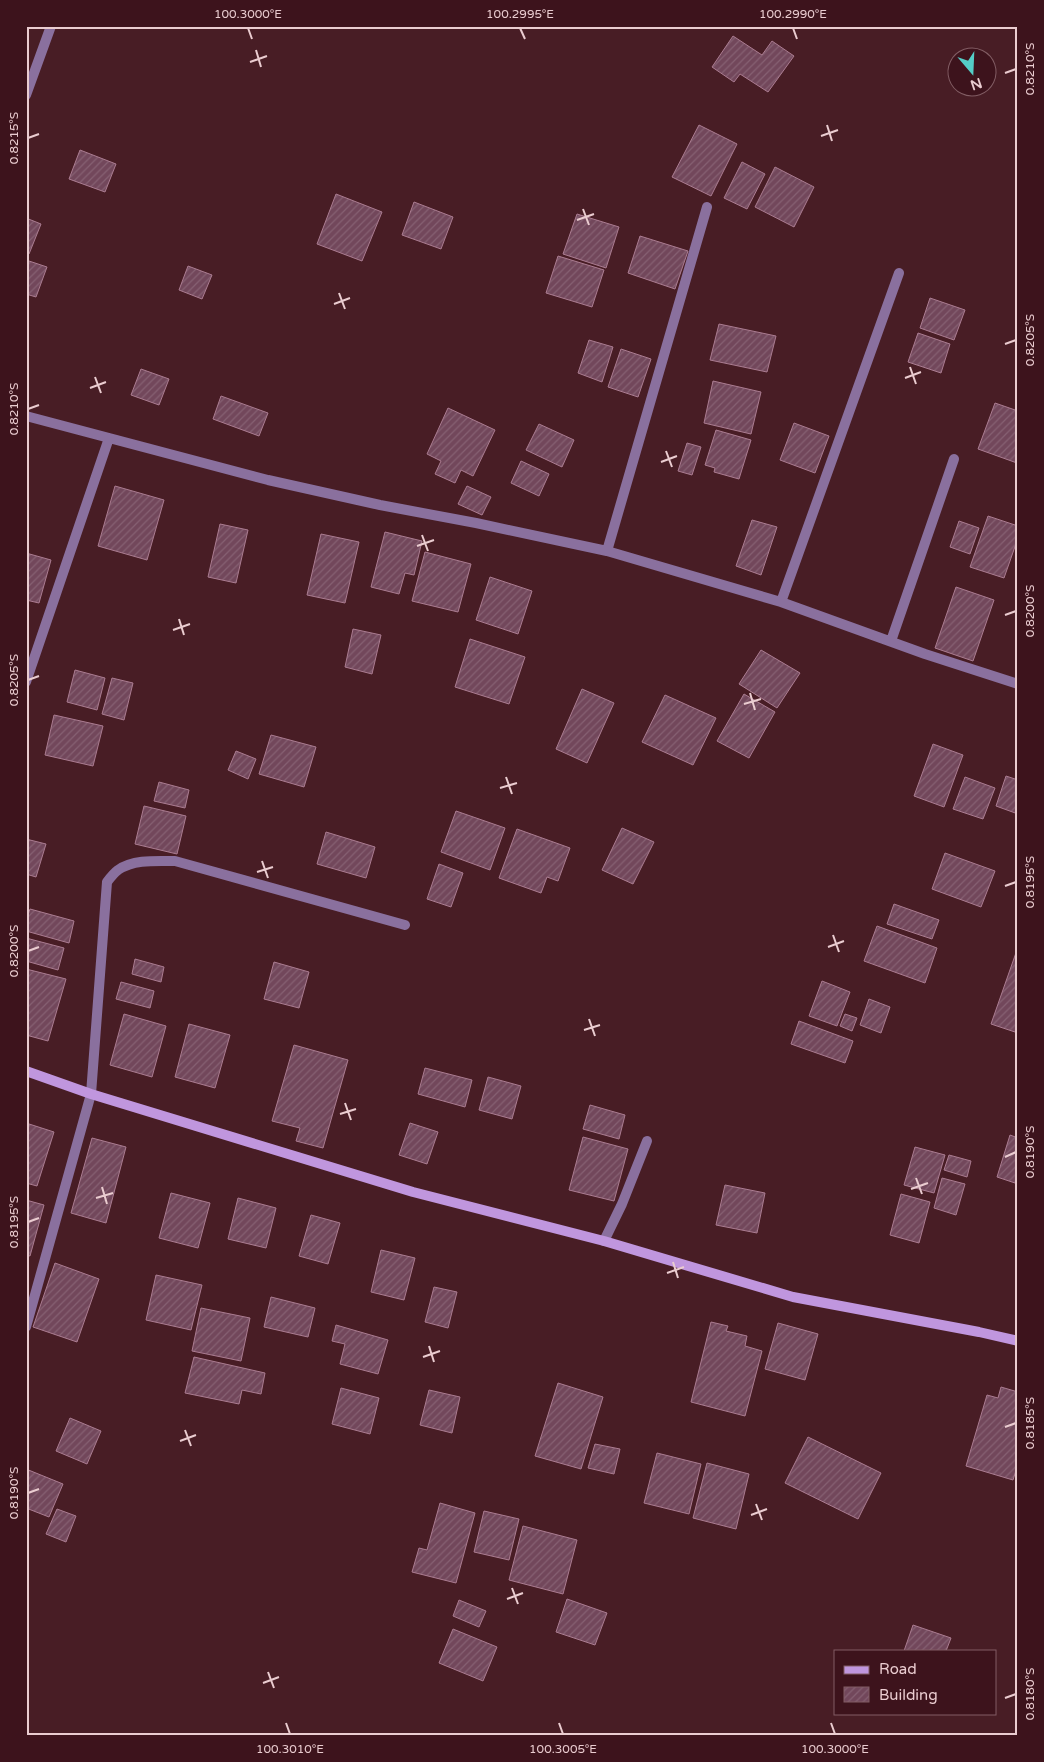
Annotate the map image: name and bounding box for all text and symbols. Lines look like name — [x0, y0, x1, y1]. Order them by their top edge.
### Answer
text: 100.3000°E — [214, 7, 282, 21]
text: 100.2995°E — [486, 7, 554, 21]
text: 100.2990°E — [759, 7, 827, 21]
text: 0.8210°S — [1023, 43, 1037, 95]
north arrow — [946, 48, 996, 98]
text: N — [968, 74, 984, 94]
text: 0.8215°S — [7, 112, 21, 164]
text: 0.8205°S — [1023, 314, 1037, 366]
text: 0.8210°S — [7, 383, 21, 435]
text: 0.8200°S — [1023, 585, 1037, 637]
text: 0.8205°S — [7, 654, 21, 706]
text: 0.8195°S — [1023, 856, 1037, 908]
text: 0.8200°S — [7, 925, 21, 977]
text: 0.8190°S — [1023, 1126, 1037, 1178]
text: 0.8195°S — [7, 1196, 21, 1248]
text: 0.8185°S — [1023, 1397, 1037, 1449]
text: 0.8190°S — [7, 1467, 21, 1519]
legend — [834, 1650, 996, 1714]
text: Road — [879, 1660, 917, 1678]
text: 0.8180°S — [1023, 1668, 1037, 1720]
text: Building — [879, 1686, 938, 1704]
text: 100.3010°E — [256, 1742, 324, 1756]
text: 100.3005°E — [529, 1742, 597, 1756]
text: 100.3000°E — [801, 1742, 869, 1756]

